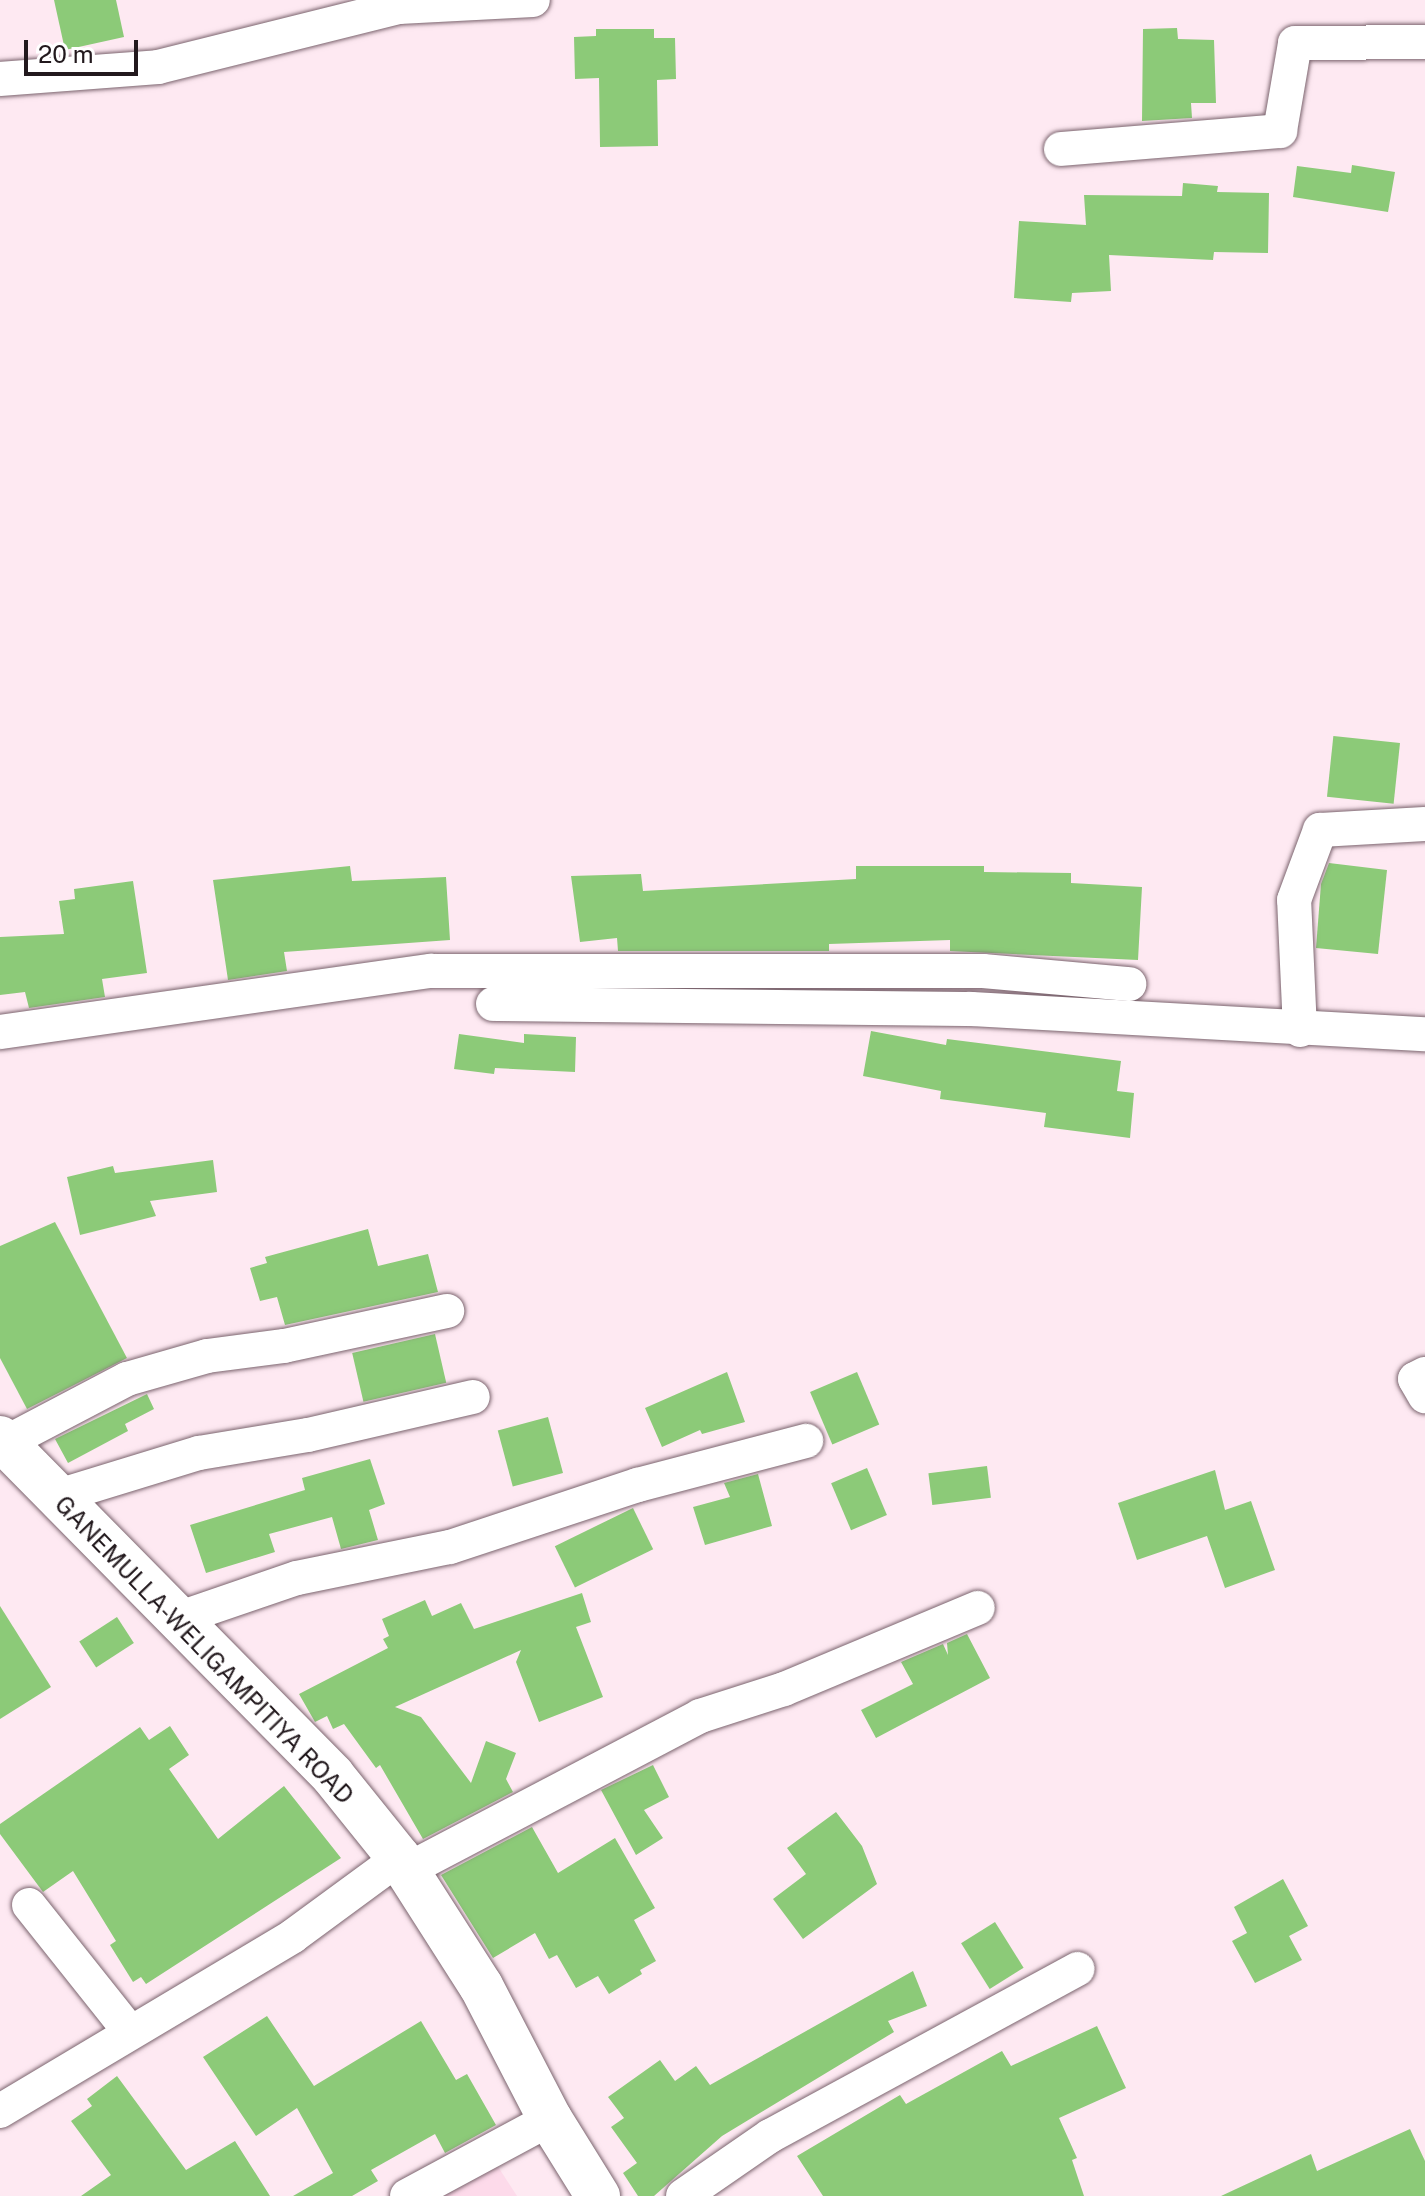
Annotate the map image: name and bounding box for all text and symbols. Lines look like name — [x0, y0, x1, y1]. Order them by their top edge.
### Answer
scale bar — [28, 24, 142, 74]
text: 20 m — [38, 40, 94, 68]
street label: GANEMULLA-WELIGAMPITIYA ROAD — [49, 1490, 359, 1810]

